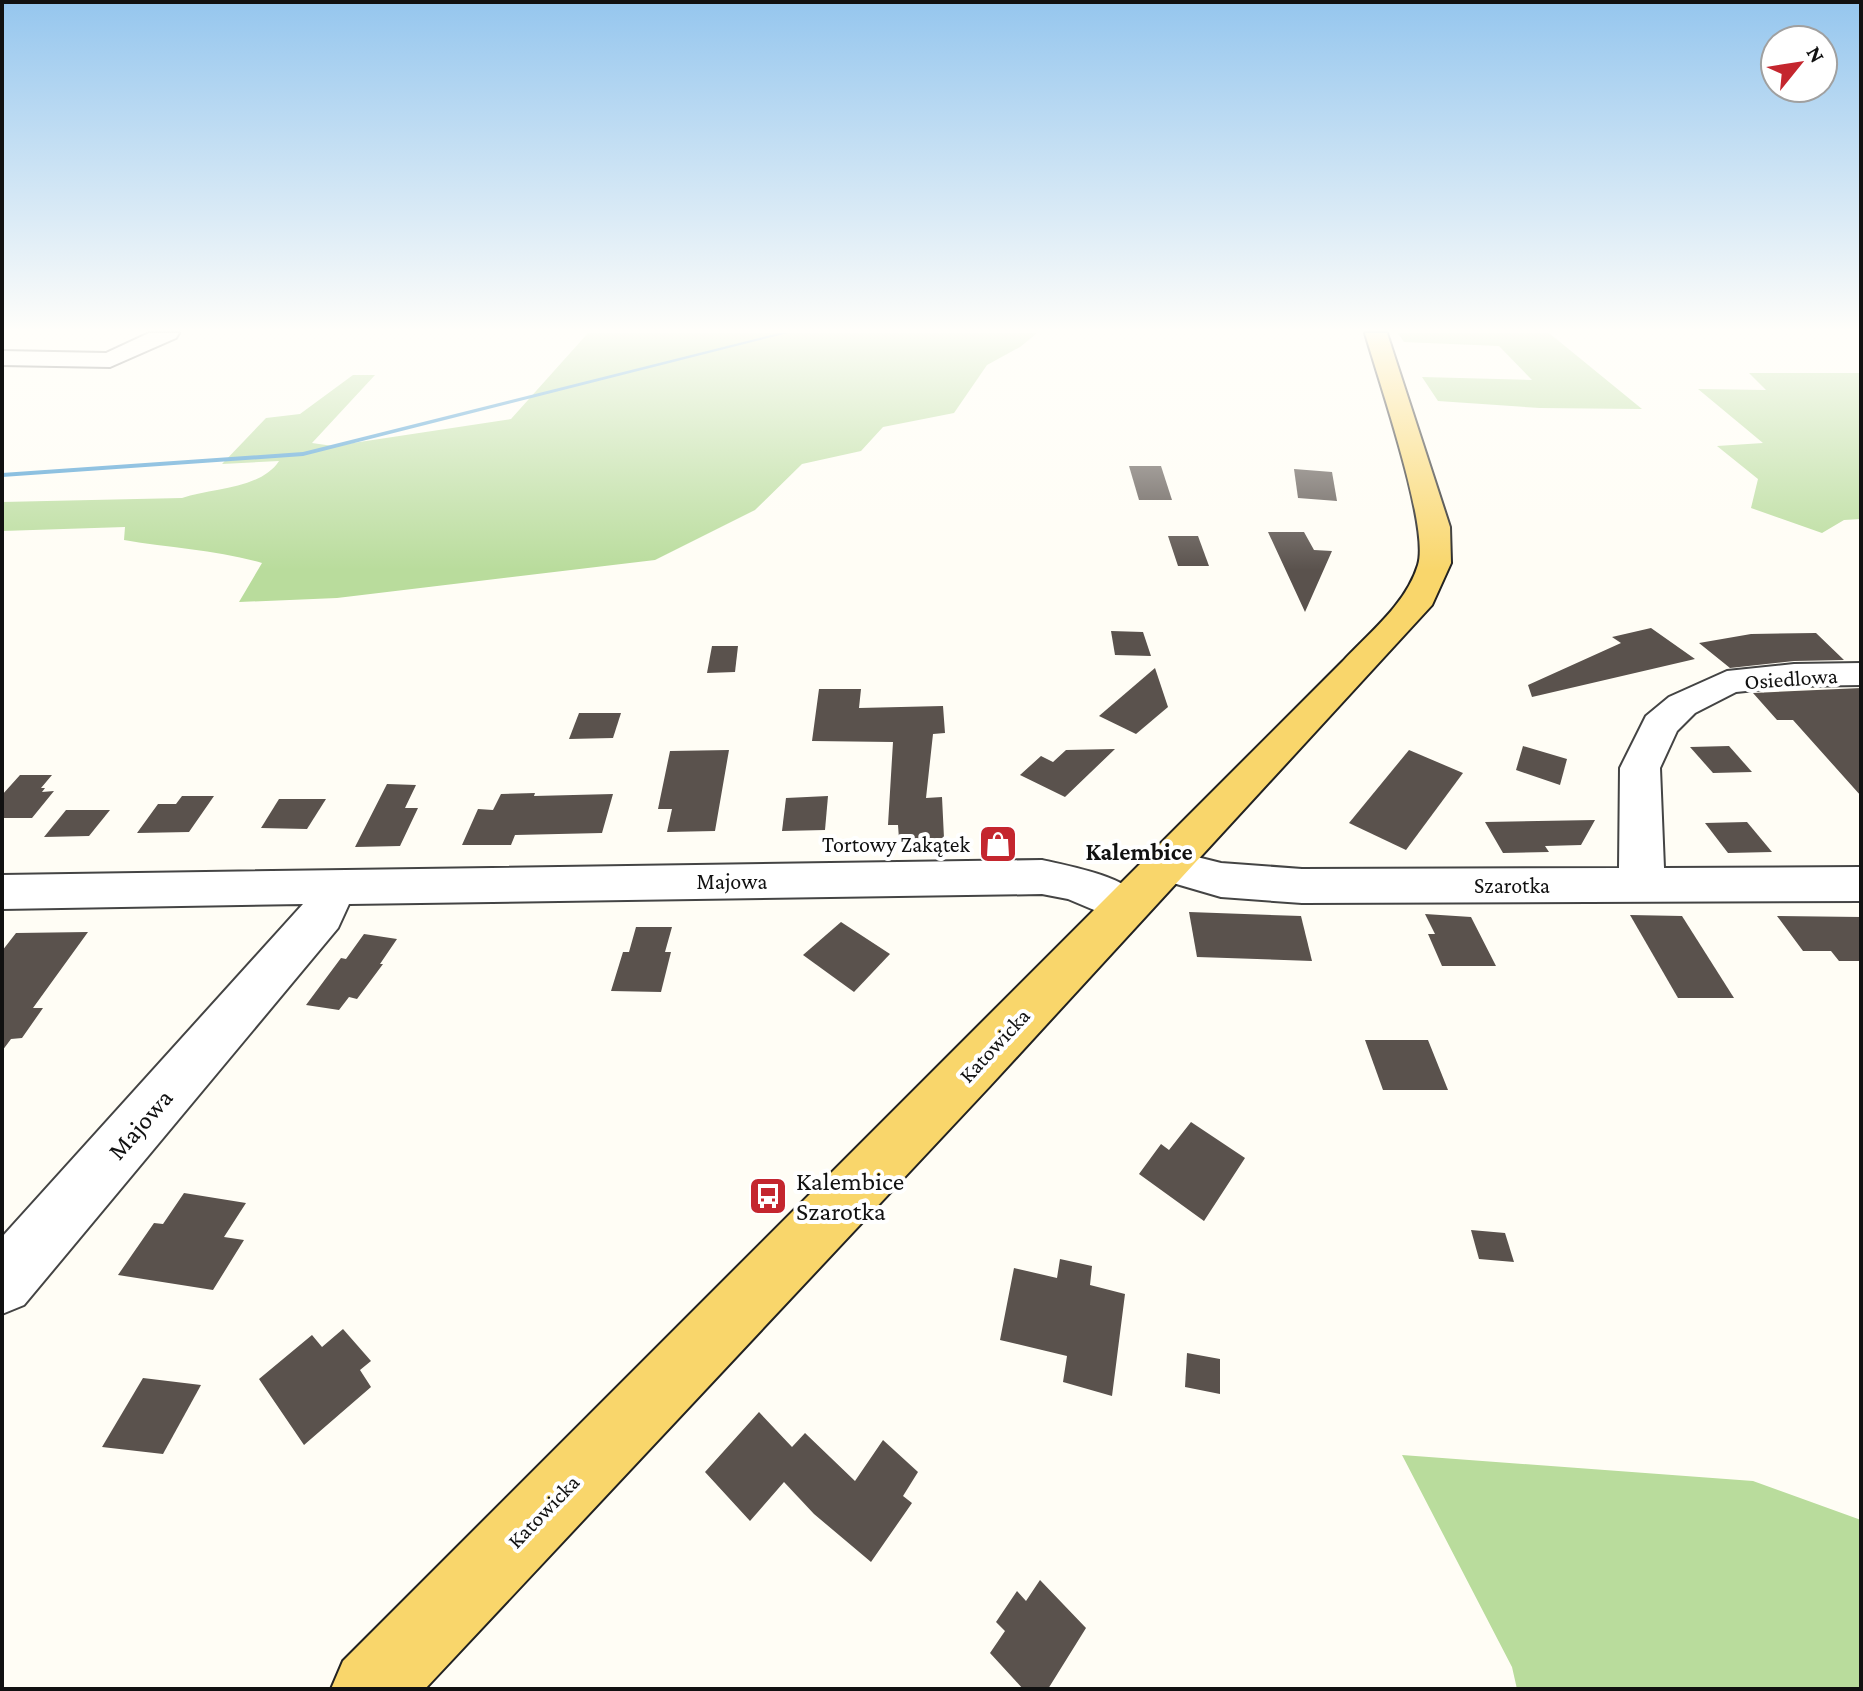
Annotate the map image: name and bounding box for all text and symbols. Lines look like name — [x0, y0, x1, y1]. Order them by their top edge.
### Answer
north arrow — [1759, 24, 1839, 104]
text: N — [1801, 42, 1830, 67]
street label: Osiedlowa — [1744, 663, 1838, 694]
shop icon: Tortowy Zakątek — [977, 823, 1019, 865]
place label: Tortowy Zakątek — [822, 832, 970, 857]
district label: Kalembice — [1085, 838, 1193, 865]
street label: Majowa — [697, 869, 767, 894]
street label: Szarotka — [1474, 873, 1550, 898]
street label: Katowicka — [954, 1003, 1035, 1088]
street label: Majowa — [102, 1083, 179, 1165]
place label: Kalembice Szarotka — [796, 1167, 904, 1226]
bus stop icon: Kalembice Szarotka — [747, 1175, 789, 1217]
street label: Katowicka — [502, 1470, 584, 1553]

